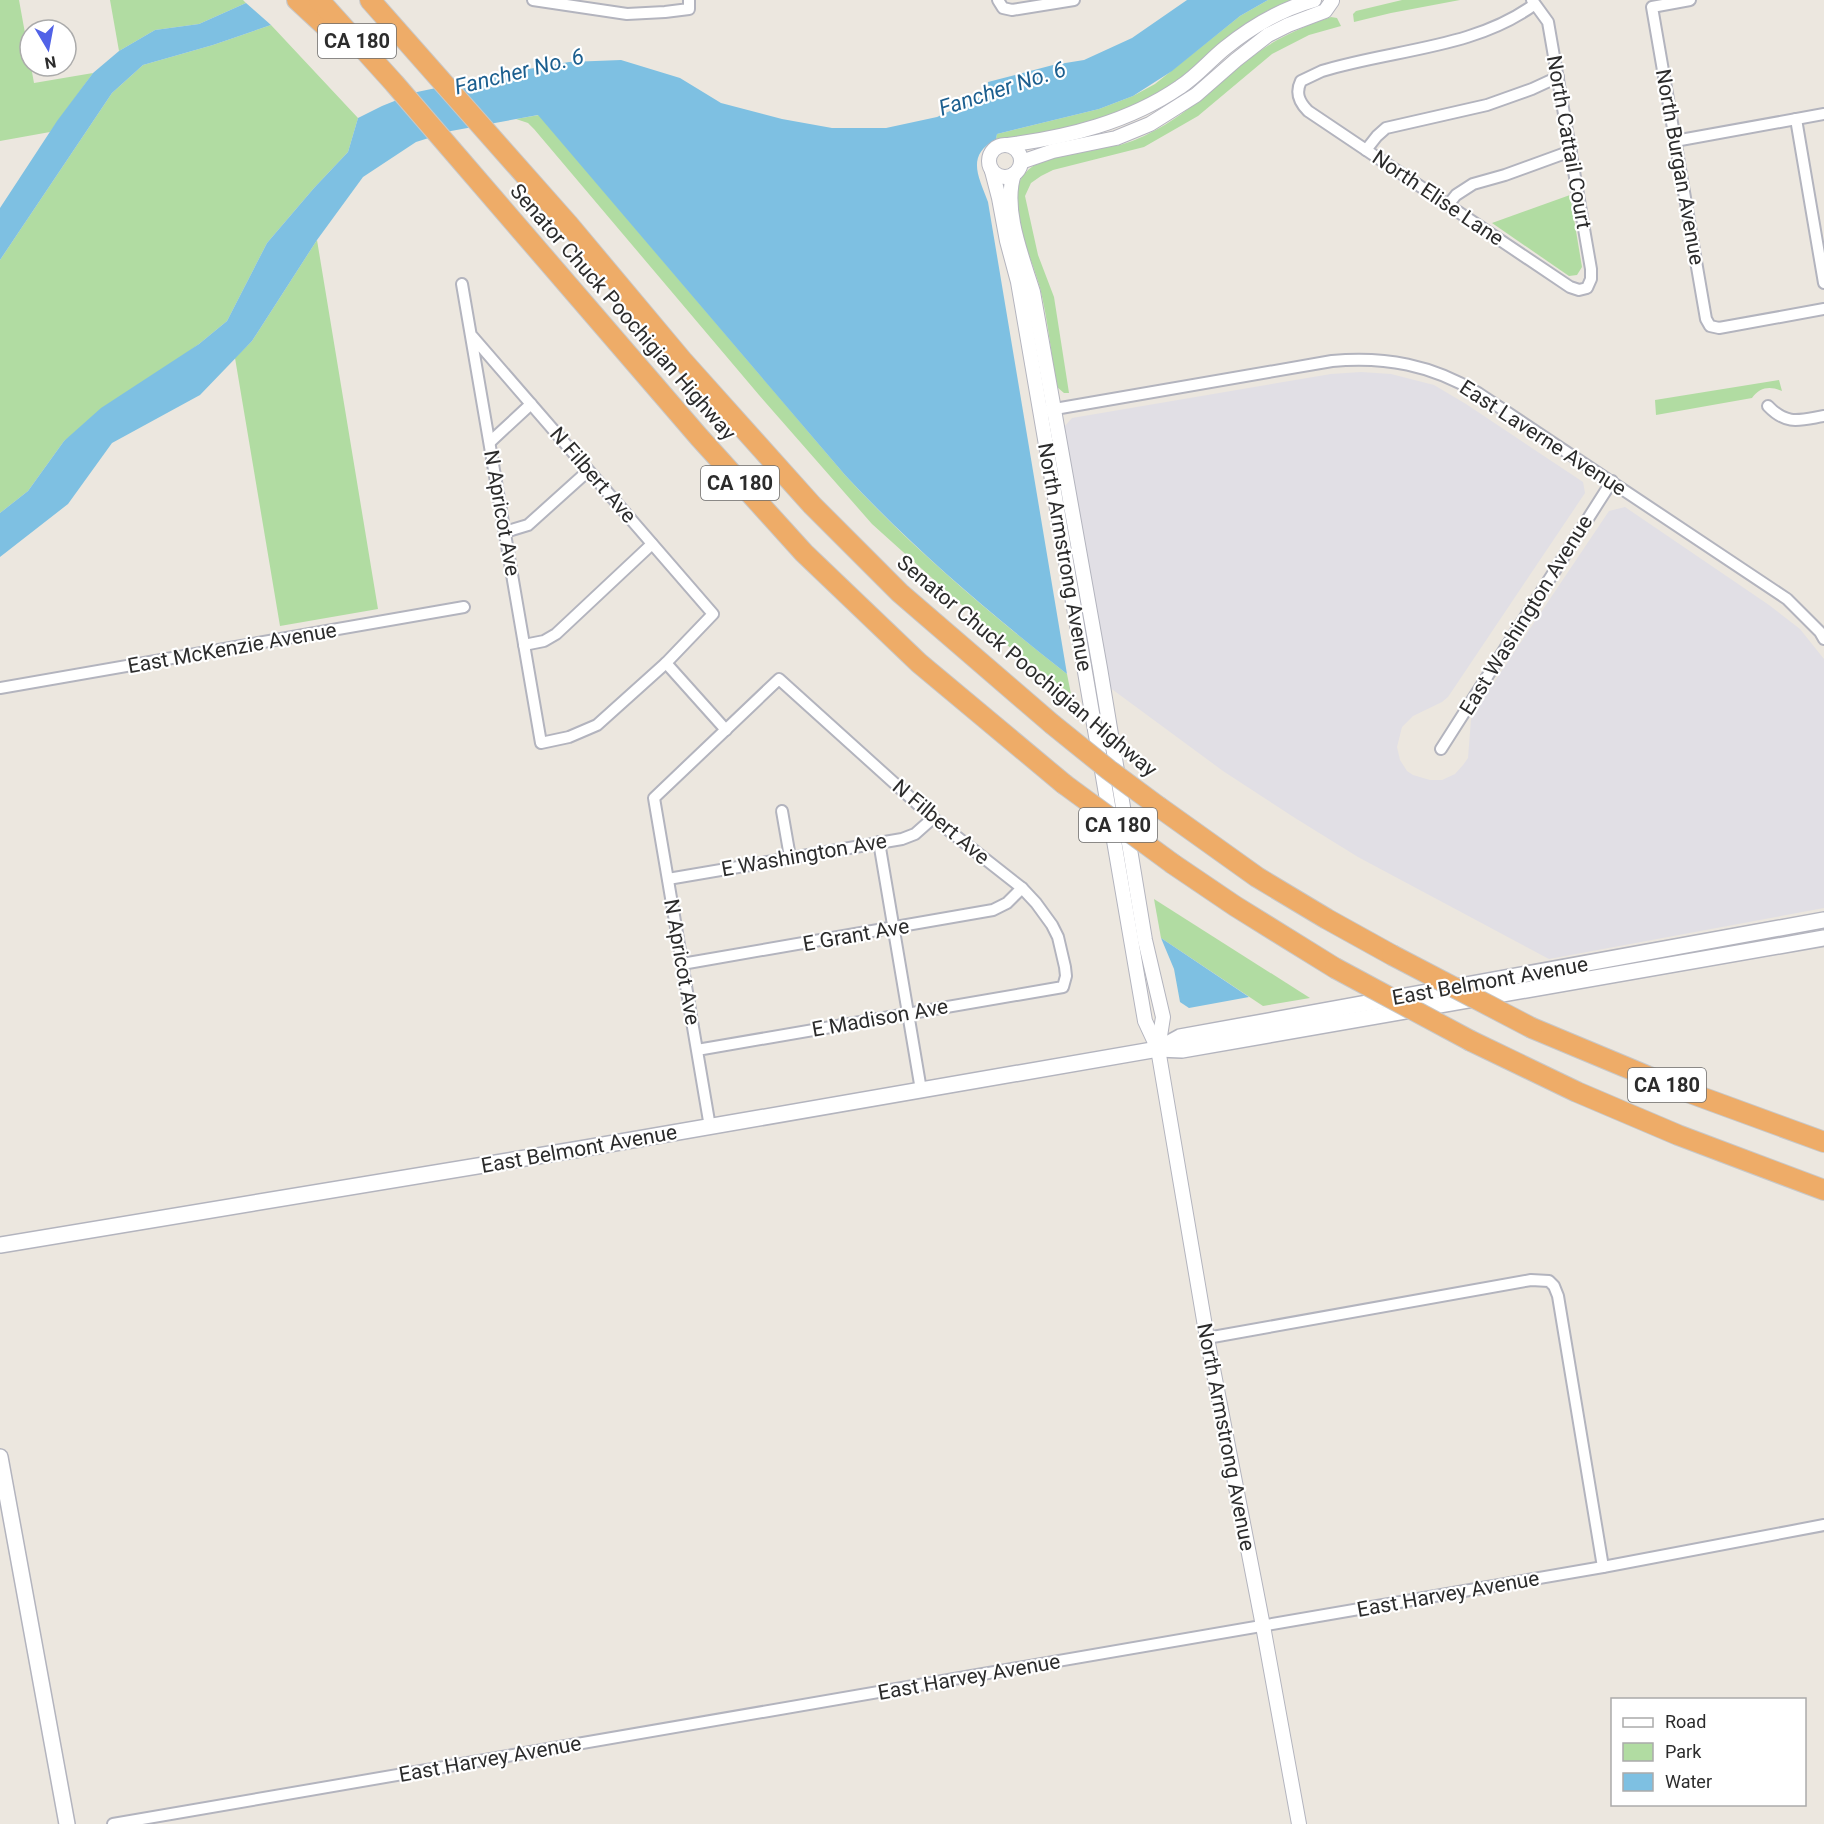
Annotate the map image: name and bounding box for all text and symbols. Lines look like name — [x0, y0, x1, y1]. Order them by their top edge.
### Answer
north arrow — [18, 18, 78, 78]
road number: CA 180 — [318, 24, 396, 58]
water label: Fancher No. 6 — [452, 43, 586, 100]
text: N — [43, 52, 58, 73]
street label: North Cattail Court — [1542, 53, 1596, 231]
water label: Fancher No. 6 — [935, 56, 1069, 121]
street label: North Burgan Avenue — [1651, 67, 1709, 267]
street label: North Elise Lane — [1368, 145, 1508, 251]
street label: Senator Chuck Poochigian Highway — [505, 179, 741, 445]
street label: East Laverne Avenue — [1455, 375, 1631, 501]
street label: N Filbert Ave — [545, 422, 641, 528]
street label: North Armstrong Avenue — [1033, 441, 1097, 673]
street label: N Apricot Ave — [479, 448, 525, 578]
road number: CA 180 — [701, 466, 779, 500]
street label: East Washington Avenue — [1455, 511, 1597, 719]
street label: Senator Chuck Poochigian Highway — [892, 550, 1162, 782]
street label: East McKenzie Avenue — [126, 618, 338, 678]
street label: N Filbert Ave — [888, 775, 994, 869]
road number: CA 180 — [1079, 808, 1157, 842]
street label: E Washington Ave — [719, 829, 889, 881]
street label: N Apricot Ave — [659, 897, 705, 1027]
street label: E Grant Ave — [801, 914, 911, 956]
street label: East Belmont Avenue — [1390, 952, 1590, 1010]
street label: E Madison Ave — [810, 994, 950, 1042]
road number: CA 180 — [1628, 1068, 1706, 1102]
street label: East Belmont Avenue — [479, 1120, 679, 1178]
street label: North Armstrong Avenue — [1192, 1321, 1260, 1553]
street label: East Harvey Avenue — [1355, 1566, 1541, 1622]
street label: East Harvey Avenue — [876, 1649, 1062, 1705]
legend — [1611, 1698, 1806, 1806]
text: Road — [1665, 1711, 1706, 1732]
street label: East Harvey Avenue — [397, 1731, 583, 1787]
text: Park — [1665, 1741, 1702, 1762]
text: Water — [1665, 1771, 1712, 1792]

